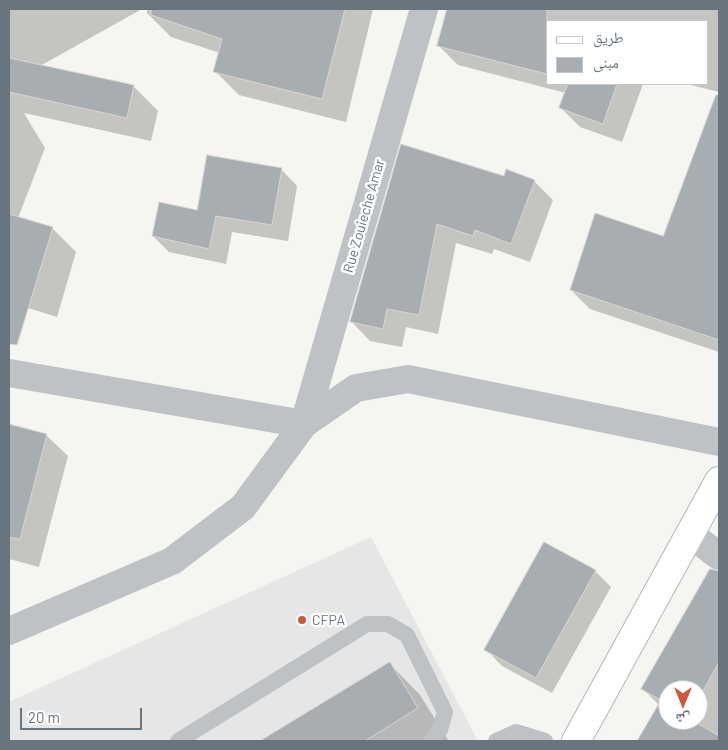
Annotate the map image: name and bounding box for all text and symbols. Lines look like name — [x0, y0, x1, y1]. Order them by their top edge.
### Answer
legend — [546, 20, 708, 85]
text: طريق — [593, 28, 624, 46]
text: مبنى — [593, 53, 619, 71]
street label: Rue Zouieche Amar — [340, 157, 388, 275]
place label: CFPA — [312, 612, 345, 628]
marker: CFPA — [296, 614, 308, 626]
north arrow — [658, 680, 708, 730]
scale bar — [22, 698, 145, 730]
text: 20 m — [28, 708, 60, 726]
text: ش — [676, 711, 690, 728]

